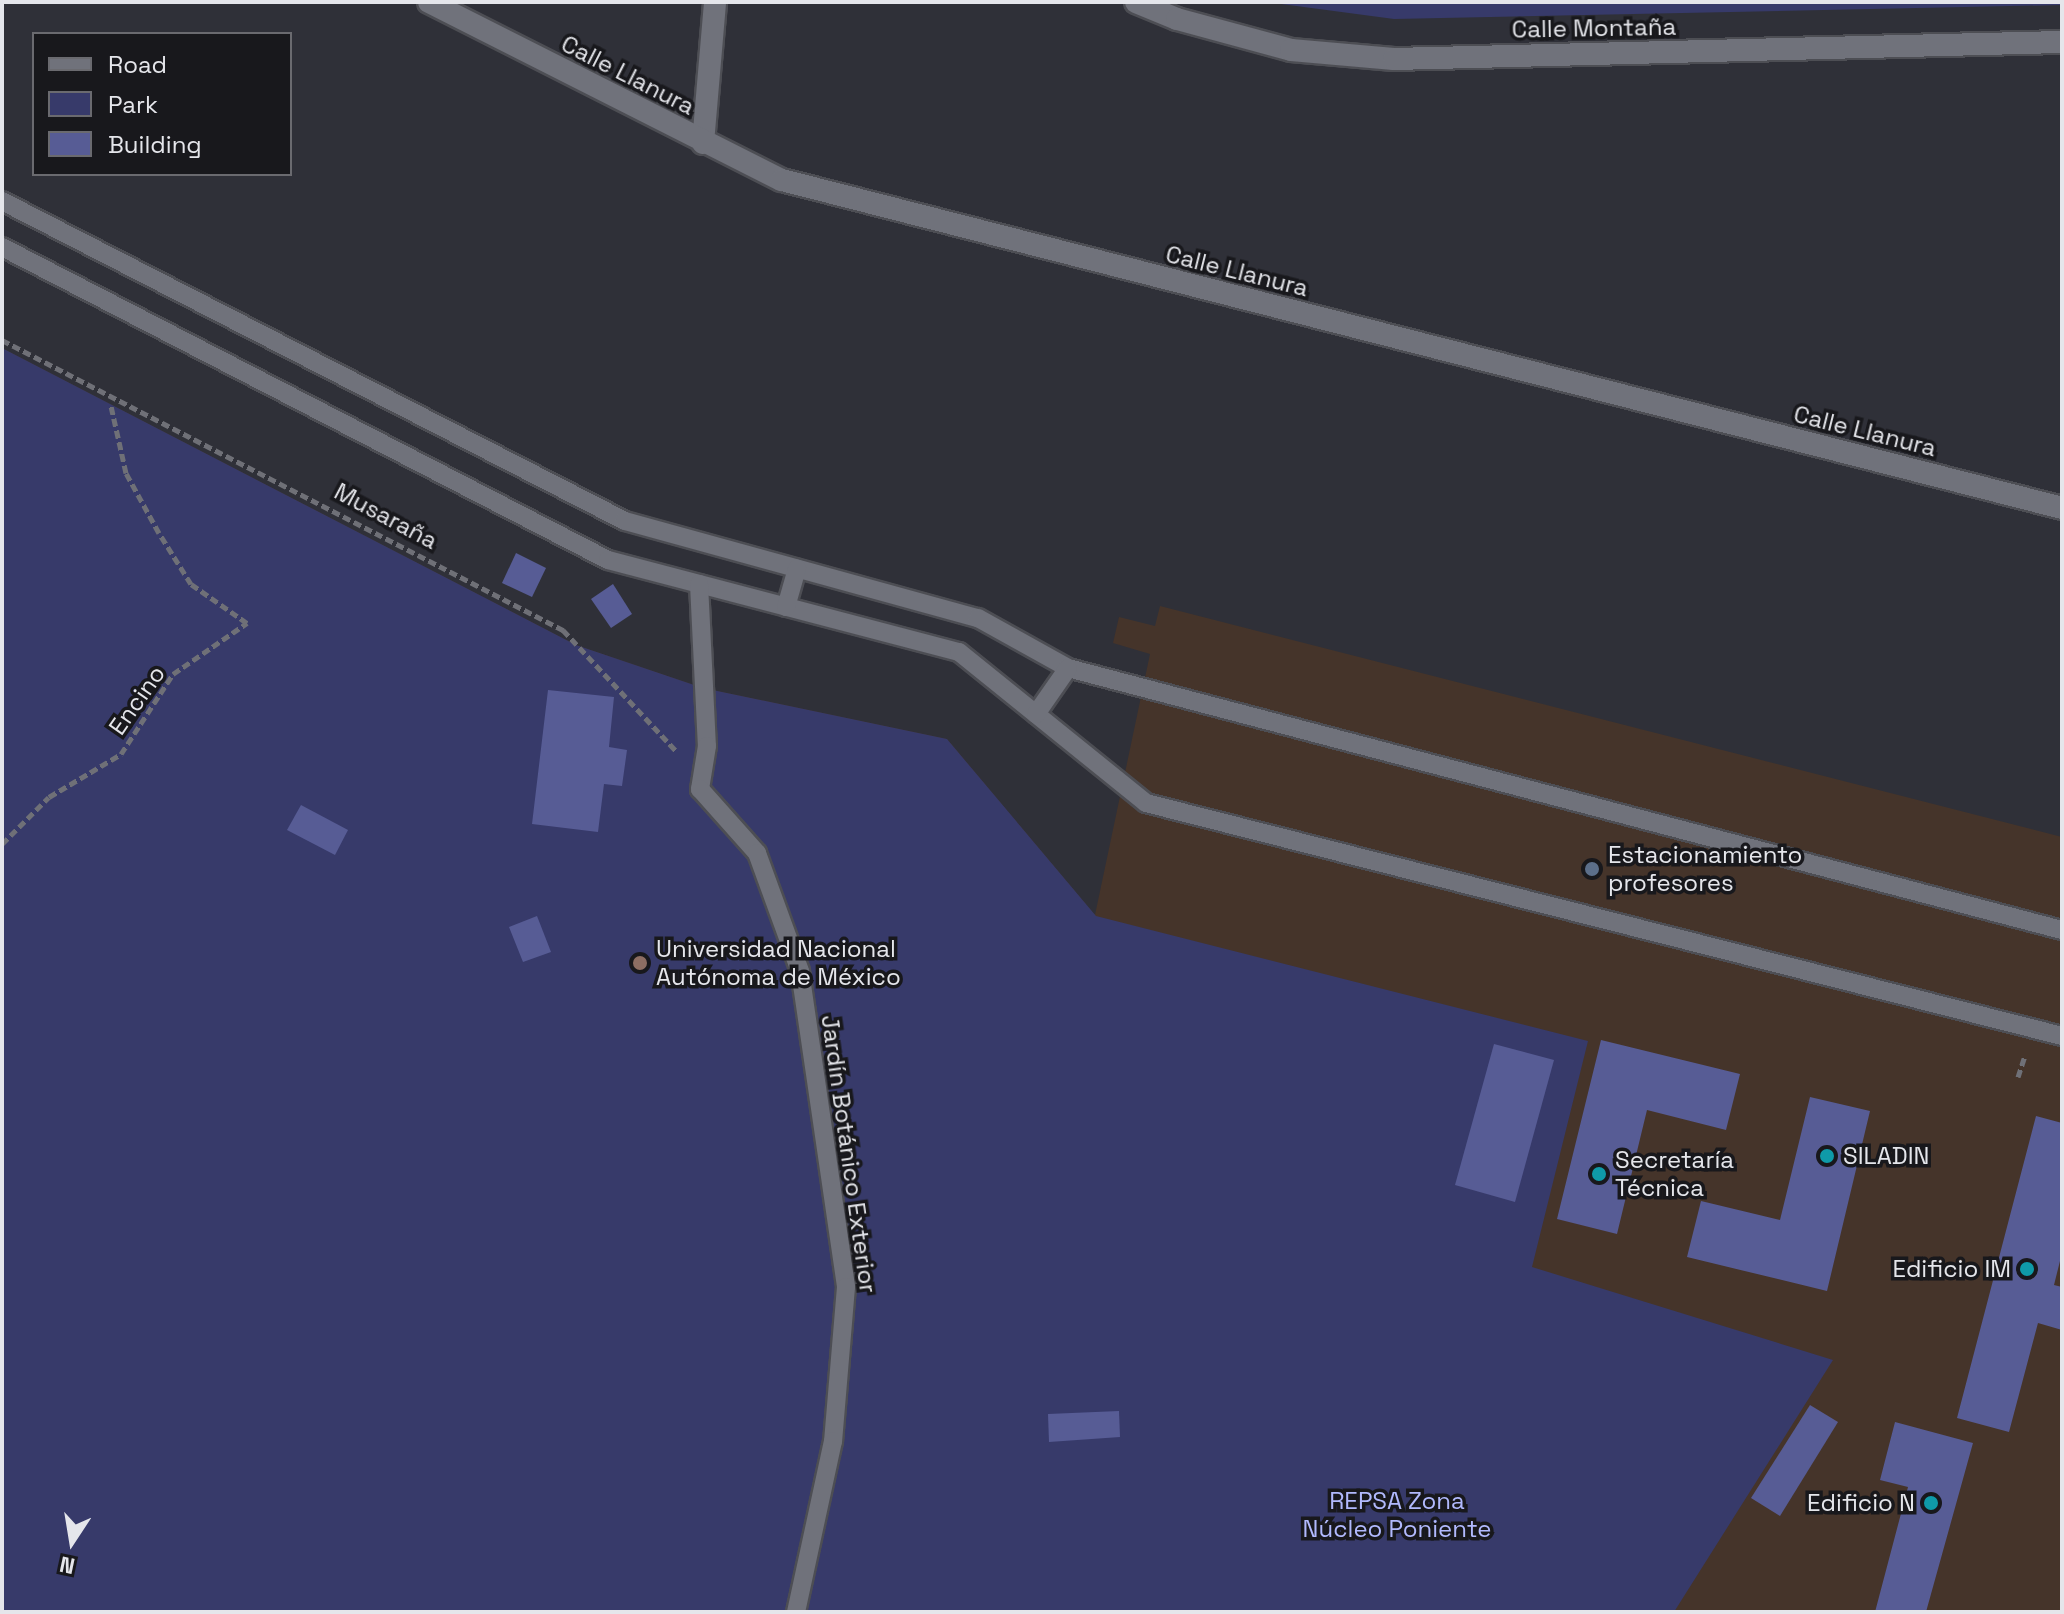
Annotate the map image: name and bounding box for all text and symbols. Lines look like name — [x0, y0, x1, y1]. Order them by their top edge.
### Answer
street label: Calle Montaña — [1511, 12, 1677, 44]
street label: Calle Llanura — [557, 29, 699, 121]
legend — [32, 32, 292, 176]
text: Road — [108, 49, 167, 80]
text: Park — [108, 89, 158, 120]
text: Building — [108, 129, 202, 160]
street label: Calle Llanura — [1163, 239, 1311, 303]
street label: Calle Llanura — [1791, 399, 1939, 463]
street label: Musaraña — [329, 477, 443, 555]
street label: Encino — [103, 660, 171, 740]
place label: Estacionamiento profesores — [1608, 841, 1802, 897]
marker: Estacionamiento profesores — [1583, 860, 1601, 878]
place label: Universidad Nacional Autónoma de México — [656, 935, 901, 991]
marker: Universidad Nacional Autónoma de México — [631, 954, 649, 972]
street label: Jardín Botánico Exterior — [815, 1013, 883, 1295]
place label: SILADIN — [1843, 1142, 1929, 1170]
place label: Secretaría Técnica — [1615, 1146, 1734, 1202]
marker: SILADIN — [1818, 1147, 1836, 1165]
marker: Secretaría Técnica — [1590, 1165, 1608, 1183]
place label: Edificio IM — [1892, 1255, 2011, 1283]
marker: Edificio IM — [2018, 1260, 2036, 1278]
park label: REPSA Zona Núcleo Poniente — [1303, 1487, 1491, 1543]
place label: Edificio N — [1807, 1489, 1915, 1517]
marker: Edificio N — [1922, 1494, 1940, 1512]
north arrow — [32, 1502, 112, 1582]
text: N — [57, 1550, 77, 1581]

